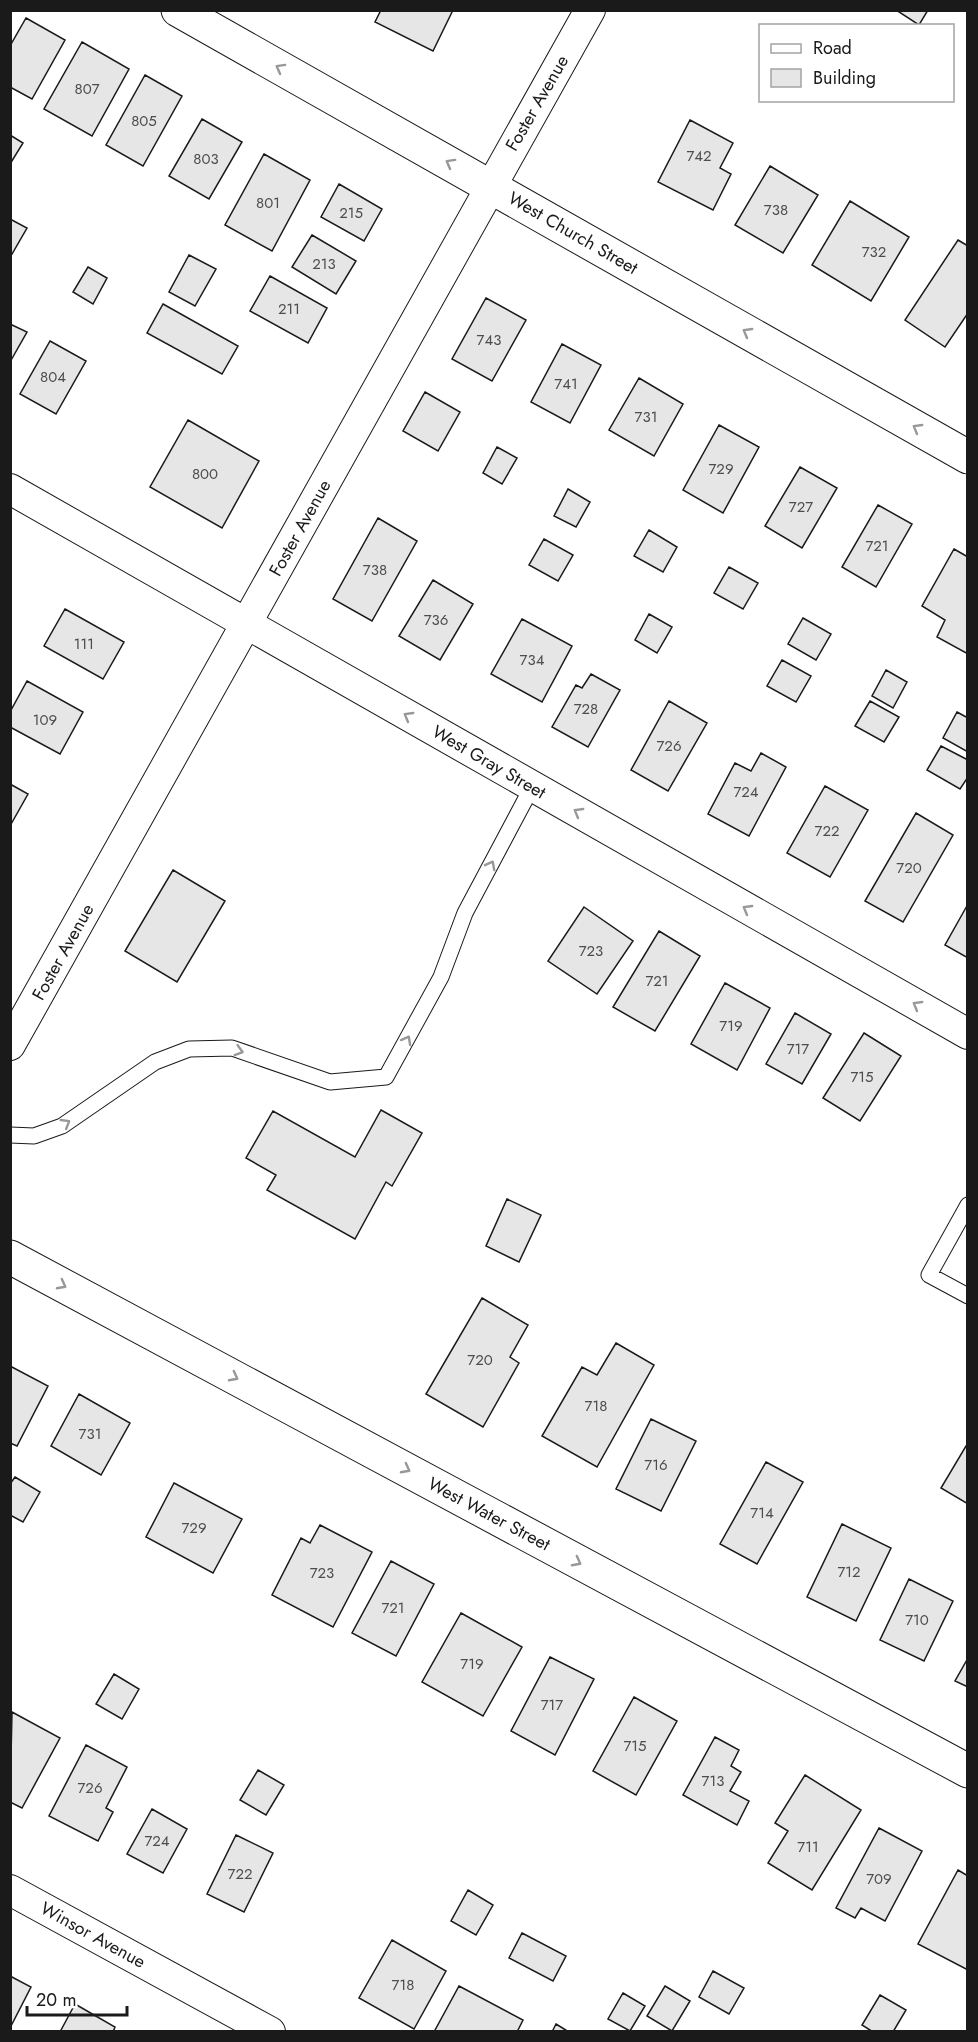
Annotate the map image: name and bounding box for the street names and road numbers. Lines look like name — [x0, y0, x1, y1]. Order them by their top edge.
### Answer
street label: Foster Avenue — [499, 50, 575, 156]
street label: West Church Street — [503, 185, 643, 281]
street label: Foster Avenue — [263, 475, 337, 581]
street label: West Gray Street — [427, 719, 551, 805]
street label: Foster Avenue — [26, 899, 100, 1005]
street label: West Water Street — [423, 1471, 555, 1558]
street label: Winsor Avenue — [36, 1895, 150, 1975]

